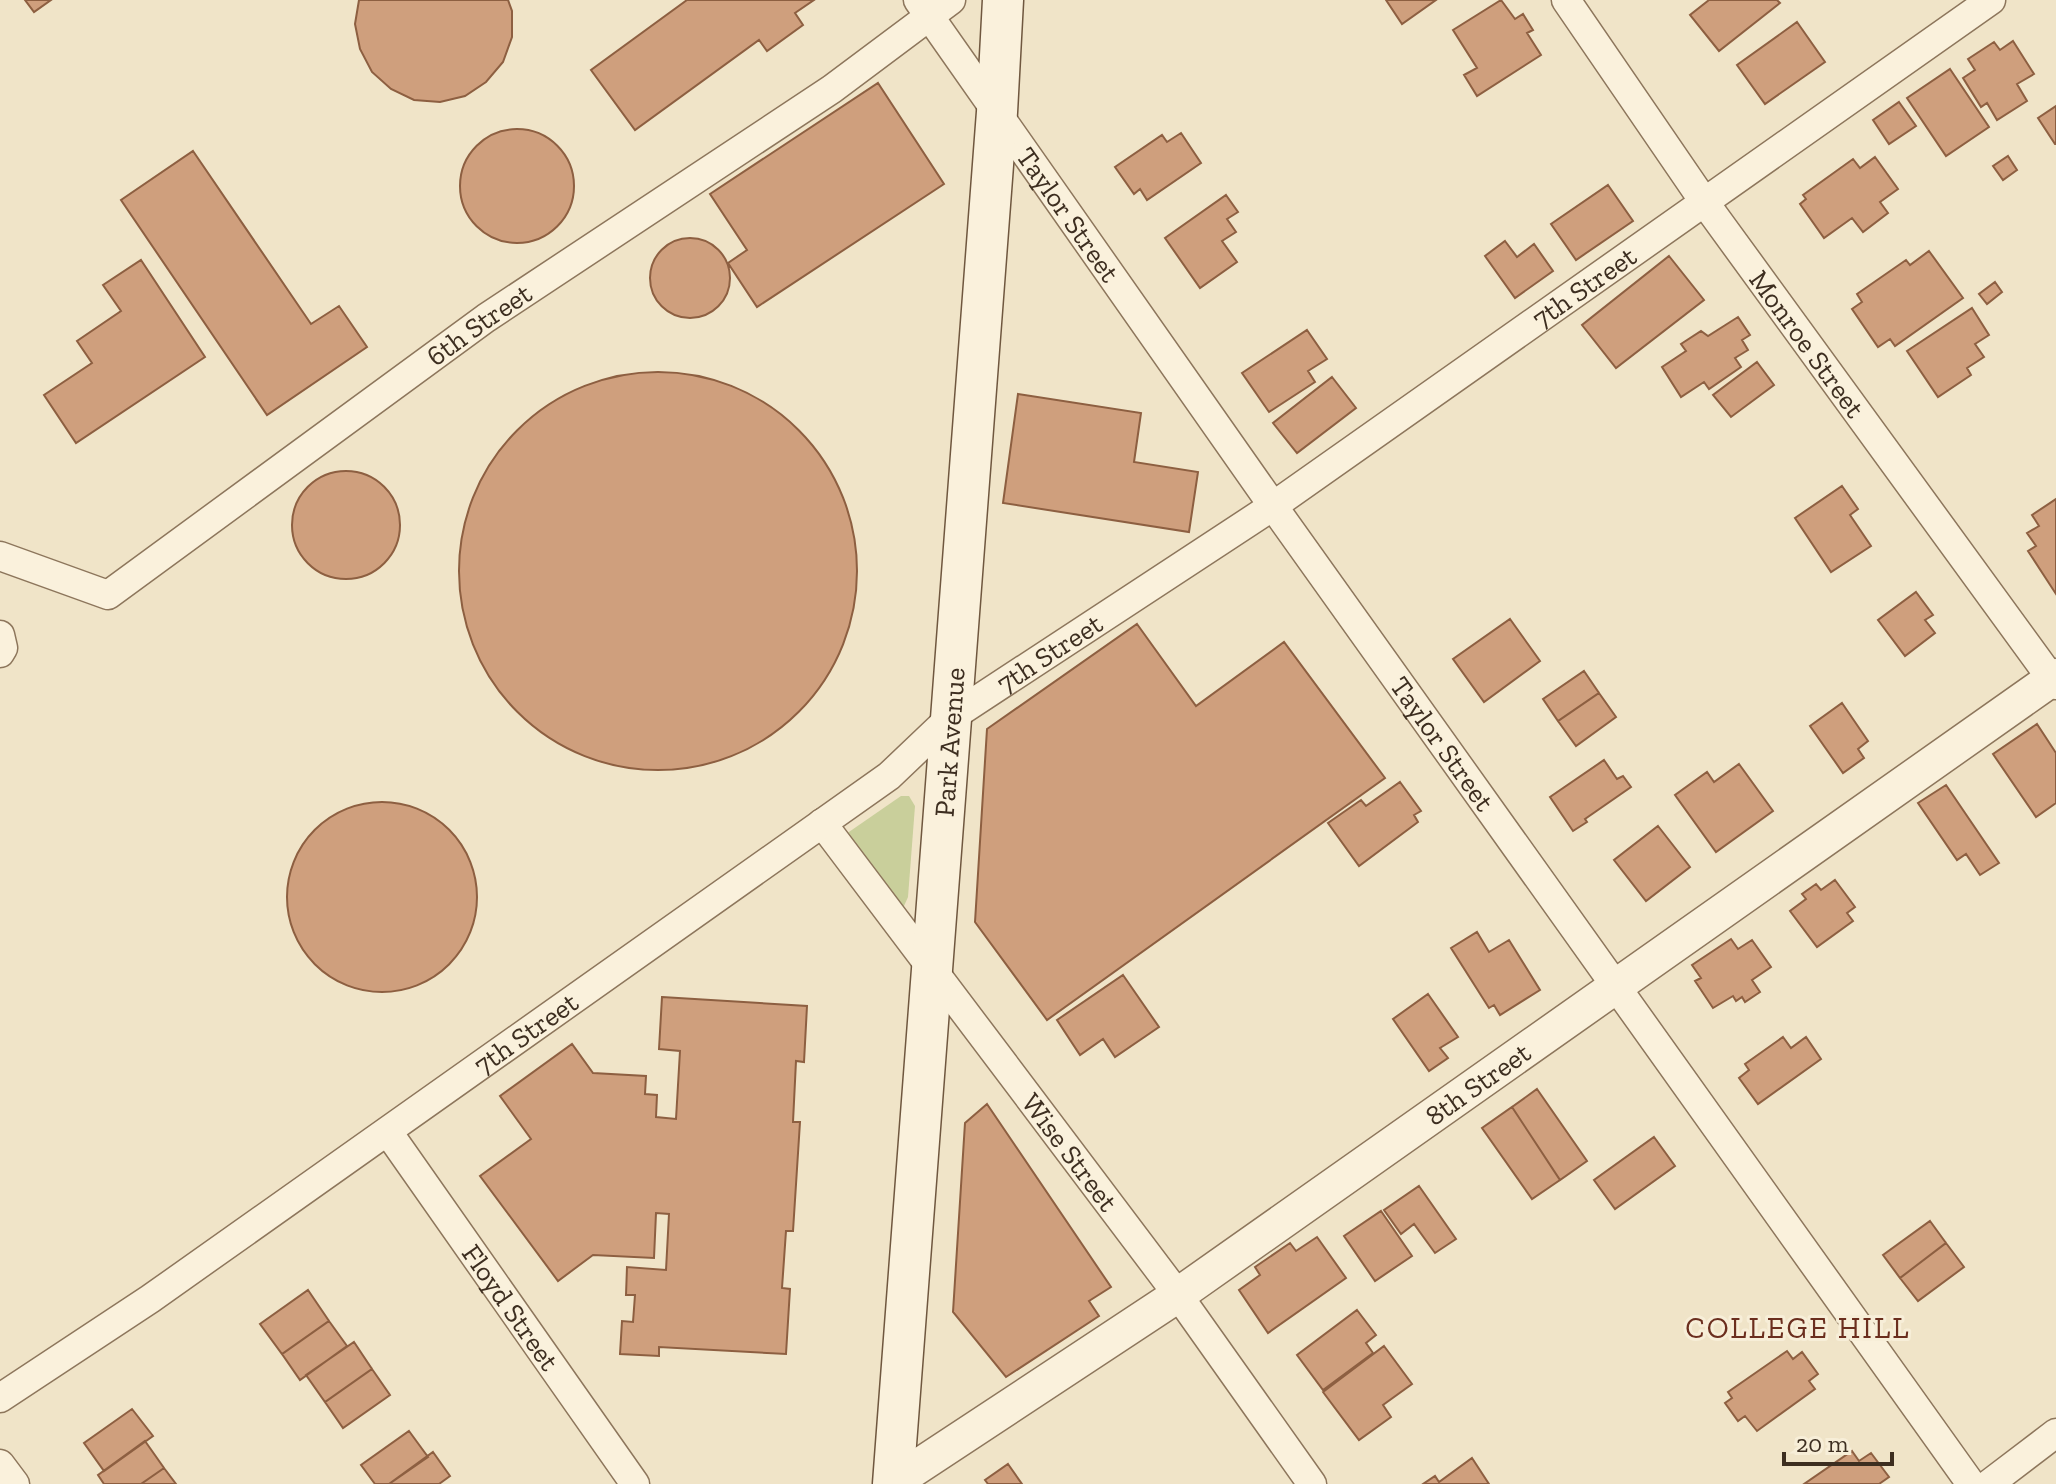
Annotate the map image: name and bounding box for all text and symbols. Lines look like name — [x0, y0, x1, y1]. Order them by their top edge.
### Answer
street label: Taylor Street — [1010, 141, 1127, 289]
street label: 7th Street — [1526, 239, 1643, 335]
street label: Monroe Street — [1742, 264, 1872, 424]
street label: 6th Street — [420, 276, 538, 373]
street label: 7th Street — [991, 606, 1109, 700]
street label: Park Avenue — [928, 666, 972, 818]
street label: Taylor Street — [1383, 670, 1501, 818]
street label: 7th Street — [468, 985, 585, 1081]
street label: 8th Street — [1419, 1035, 1537, 1133]
street label: Wise Street — [1015, 1087, 1125, 1218]
street label: Floyd Street — [455, 1238, 566, 1377]
district label: COLLEGE HILL — [1685, 1310, 1911, 1346]
scale bar — [1784, 1416, 1892, 1466]
text: 20 m — [1796, 1429, 1849, 1458]

